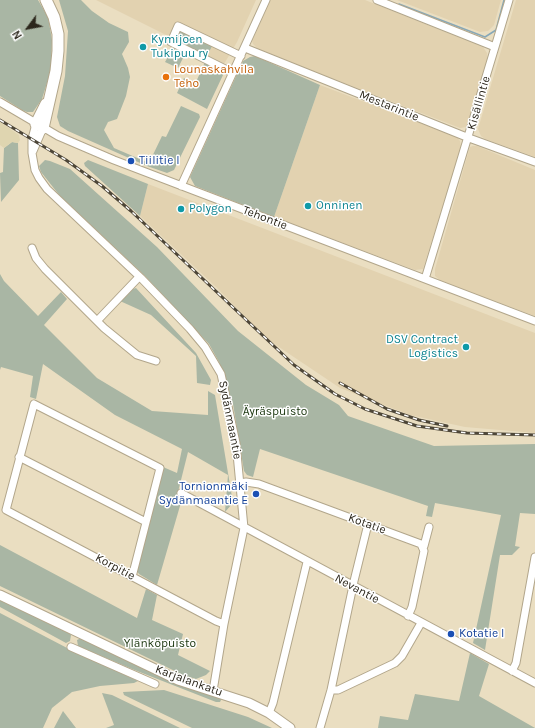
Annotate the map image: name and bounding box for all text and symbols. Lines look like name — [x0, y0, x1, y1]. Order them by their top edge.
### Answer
north arrow — [8, 8, 48, 48]
text: N — [10, 28, 25, 41]
place label: Kymijoen Tukipuu ry — [151, 33, 208, 61]
marker: Kymijoen Tukipuu ry — [138, 42, 148, 52]
place label: Lounaskahvila Teho — [174, 63, 254, 91]
marker: Lounaskahvila Teho — [161, 72, 171, 82]
street label: Kisällintie — [464, 74, 494, 132]
street label: Mestarintie — [357, 87, 421, 125]
place label: Tiilitie I — [139, 154, 180, 168]
marker: Tiilitie I — [126, 156, 136, 166]
place label: Onninen — [316, 199, 362, 213]
marker: Onninen — [303, 201, 313, 211]
place label: Polygon — [189, 202, 232, 216]
street label: Tehontie — [241, 203, 289, 233]
marker: Polygon — [176, 204, 186, 214]
place label: DSV Contract Logistics — [386, 333, 458, 361]
marker: DSV Contract Logistics — [461, 342, 471, 352]
street label: Sydänmaantie — [215, 379, 245, 461]
park label: Äyräspuisto — [243, 405, 307, 419]
place label: Tornionmäki Sydänmaantie E — [159, 480, 248, 508]
marker: Tornionmäki Sydänmaantie E — [251, 489, 261, 499]
street label: Kotatie — [346, 511, 388, 537]
street label: Korpitie — [93, 551, 137, 583]
street label: Nevantie — [332, 571, 382, 607]
place label: Kotatie I — [459, 627, 504, 641]
marker: Kotatie I — [446, 629, 456, 639]
park label: Ylänköpuisto — [124, 637, 196, 651]
street label: Karjalankatu — [153, 662, 225, 700]

